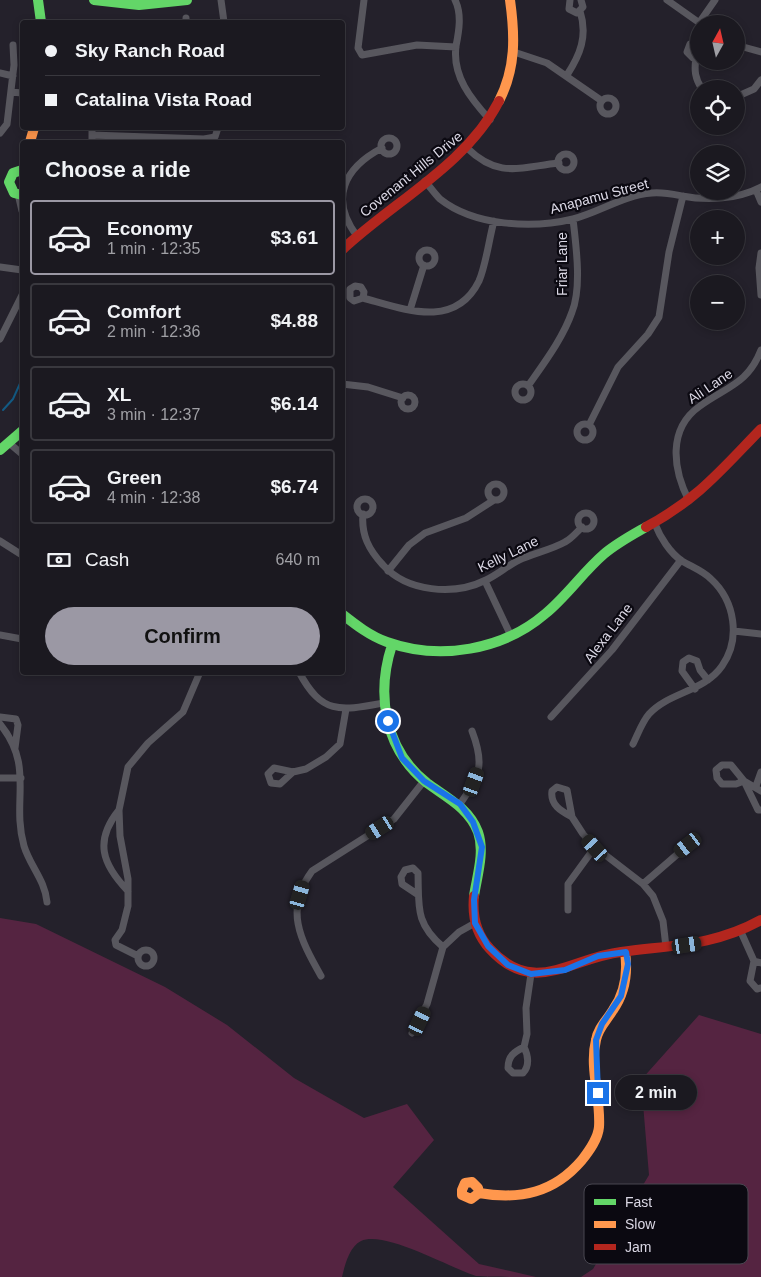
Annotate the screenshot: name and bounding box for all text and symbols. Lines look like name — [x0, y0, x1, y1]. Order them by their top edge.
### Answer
north arrow — [690, 15, 745, 70]
map controls — [690, 15, 745, 330]
text: Sky Ranch Road — [75, 40, 225, 61]
button: locate — [690, 80, 745, 135]
text: Catalina Vista Road — [75, 89, 252, 110]
street label: Covenant Hills Drive — [357, 128, 465, 220]
button: layers — [690, 145, 745, 200]
text: Choose a ride — [45, 157, 190, 182]
street label: Anapamu Street — [548, 175, 650, 217]
button: + — [690, 210, 745, 265]
icon: car — [47, 215, 92, 260]
text: Economy — [107, 218, 193, 239]
text: $3.61 — [270, 227, 318, 248]
street label: Friar Lane — [554, 232, 570, 296]
text: 1 min · 12:35 — [107, 240, 200, 257]
button: − — [690, 275, 745, 330]
icon: car — [47, 298, 92, 343]
text: Comfort — [107, 301, 181, 322]
text: $4.88 — [270, 310, 318, 331]
text: 2 min · 12:36 — [107, 323, 200, 340]
street label: Ali Lane — [685, 365, 736, 407]
icon: car — [47, 381, 92, 426]
text: XL — [107, 384, 131, 405]
text: $6.14 — [270, 393, 318, 414]
text: 3 min · 12:37 — [107, 406, 200, 423]
icon: car — [47, 464, 92, 509]
text: Green — [107, 467, 162, 488]
text: $6.74 — [270, 476, 318, 497]
text: 4 min · 12:38 — [107, 489, 200, 506]
street label: Kelly Lane — [475, 532, 541, 576]
icon: cash — [45, 546, 73, 574]
text: Cash — [85, 549, 129, 570]
text: 640 m — [276, 551, 320, 568]
street label: Alexa Lane — [581, 600, 636, 666]
button: Confirm — [45, 607, 320, 665]
route start — [377, 710, 399, 732]
car — [461, 765, 486, 799]
car — [363, 814, 396, 842]
car — [671, 830, 704, 860]
car — [579, 832, 610, 864]
car — [288, 879, 311, 911]
car — [671, 935, 702, 955]
car — [406, 1004, 433, 1038]
callout: 2 min — [616, 1076, 698, 1110]
route end — [587, 1082, 609, 1104]
text: 2 min — [635, 1084, 677, 1101]
legend — [584, 1184, 748, 1264]
text: Fast — [625, 1194, 652, 1210]
text: Slow — [625, 1216, 656, 1232]
text: Jam — [625, 1239, 651, 1255]

